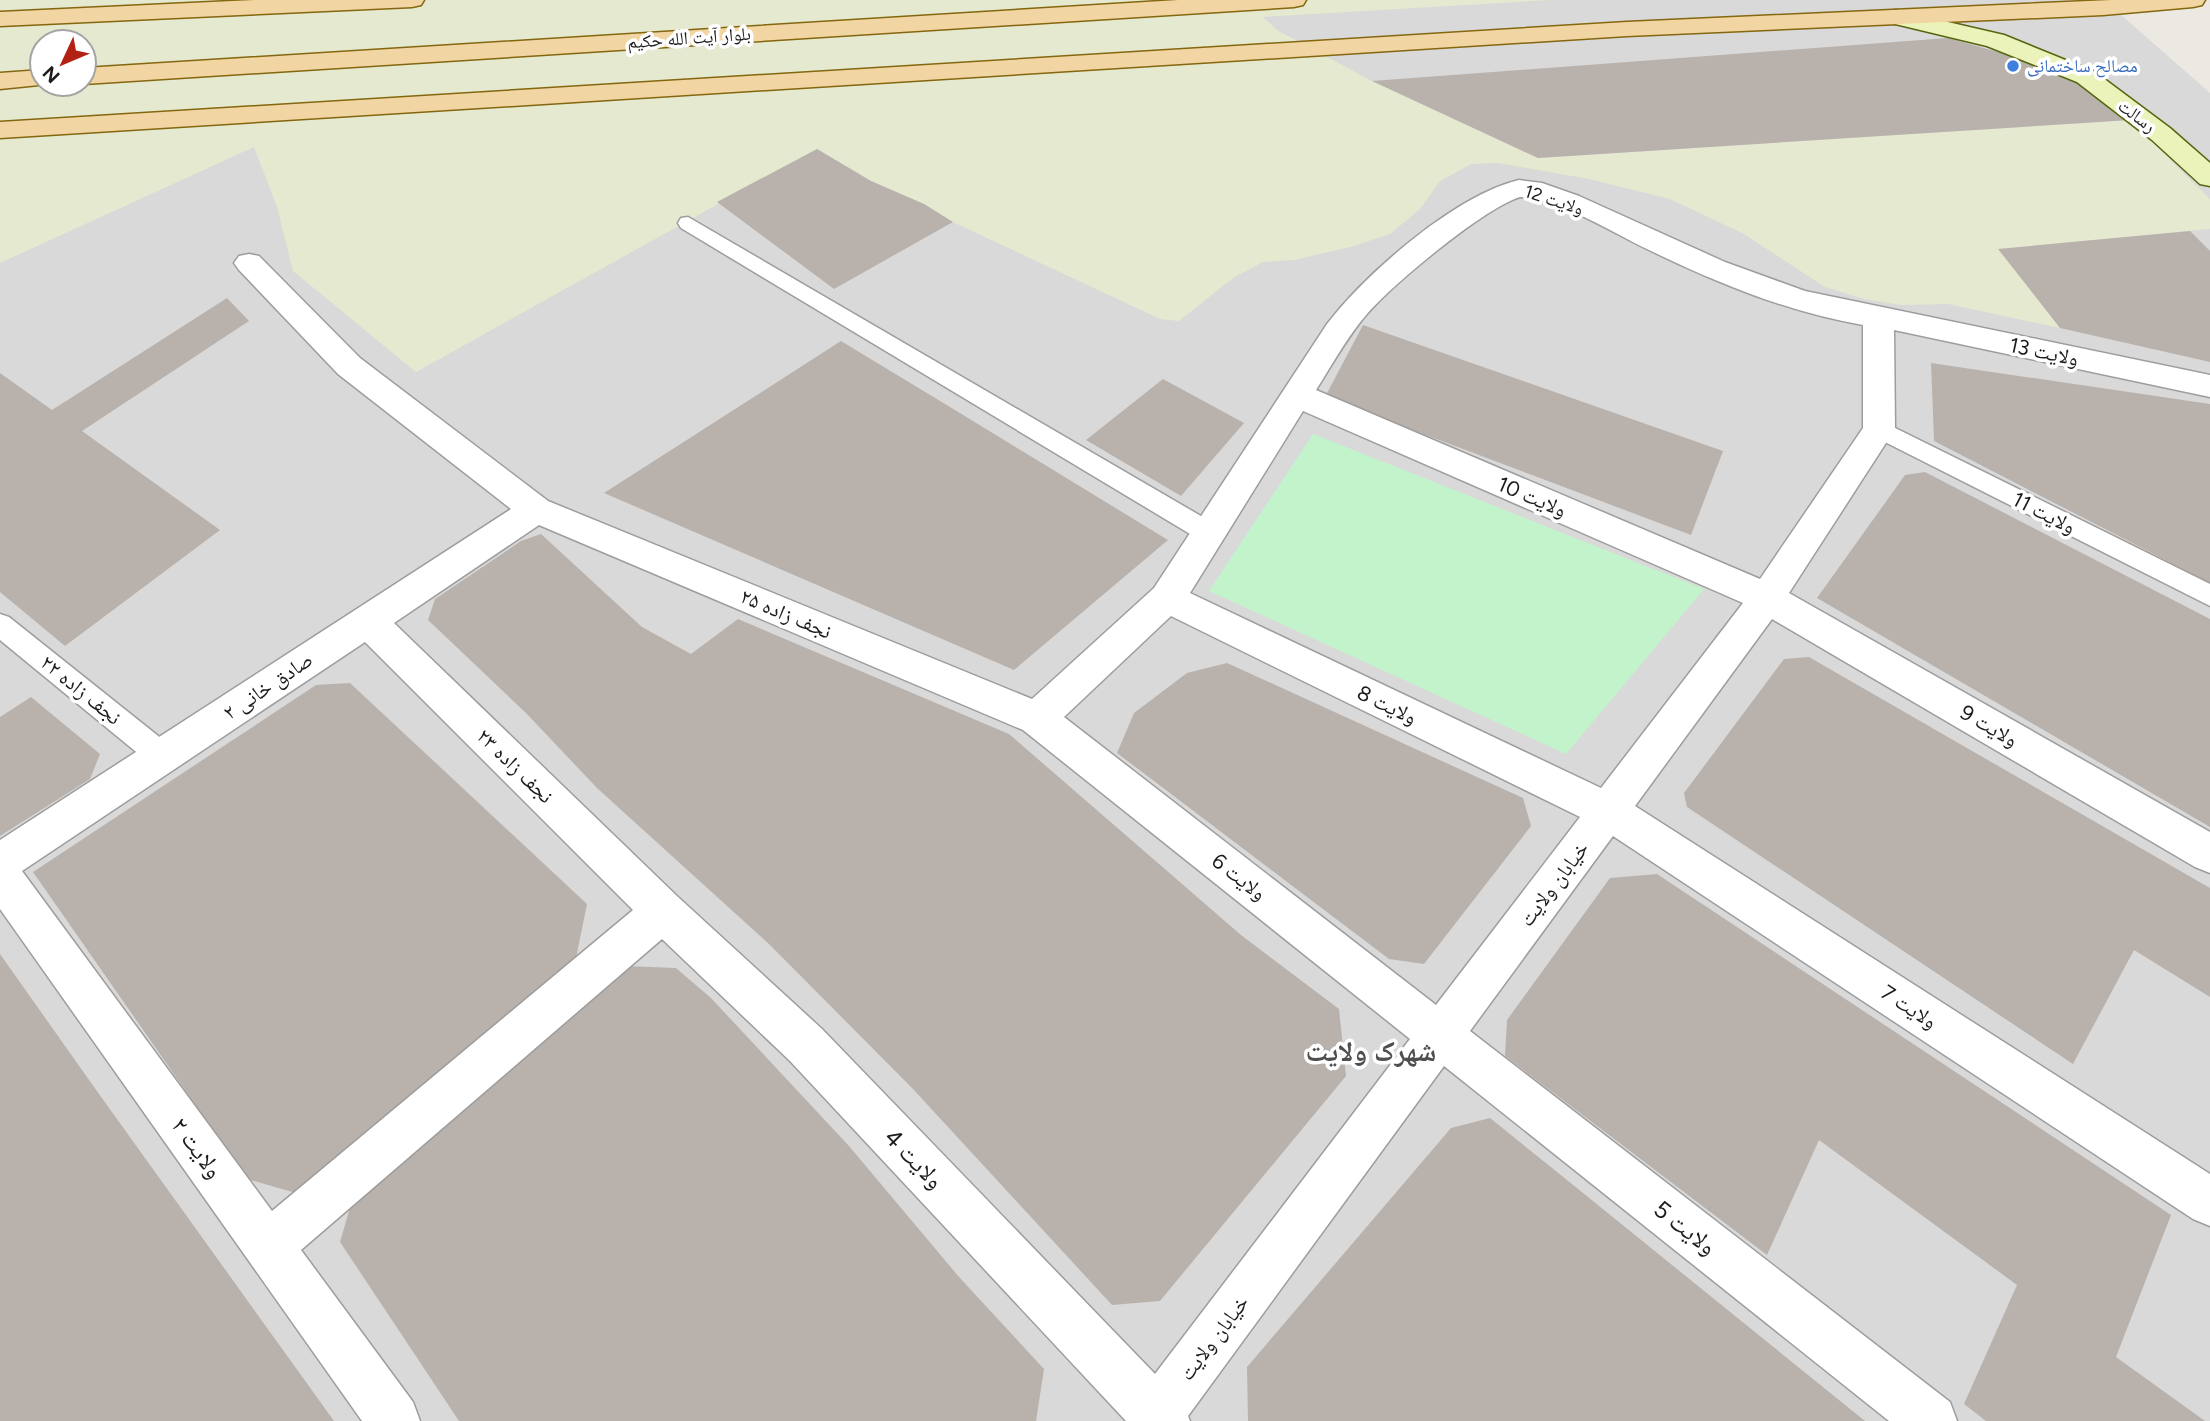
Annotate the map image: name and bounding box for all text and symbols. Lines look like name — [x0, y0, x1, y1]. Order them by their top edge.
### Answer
street label: بلوار آیت الله حکیم — [626, 23, 752, 54]
north arrow — [28, 28, 98, 98]
place label: مصالح ساختمانی — [2027, 55, 2138, 78]
marker: مصالح ساختمانی — [2005, 58, 2021, 74]
text: N — [38, 61, 65, 88]
street label: رسالت — [2114, 95, 2160, 137]
street label: ولایت 12 — [1522, 180, 1586, 220]
street label: ولایت 13 — [2007, 332, 2081, 371]
street label: ولایت 10 — [1494, 471, 1570, 522]
street label: ولایت 11 — [2008, 486, 2080, 539]
street label: نجف زاده ۲۵ — [737, 583, 836, 644]
street label: صادق خانی ۲ — [218, 646, 318, 726]
street label: نجف زاده ۲۲ — [36, 650, 127, 730]
street label: ولایت 8 — [1353, 679, 1421, 730]
street label: ولایت 9 — [1956, 699, 2022, 752]
street label: نجف زاده ۲۳ — [472, 723, 559, 808]
street label: خیابان ولایت — [1514, 836, 1594, 931]
street label: ولایت 6 — [1207, 848, 1271, 906]
street label: ولایت 7 — [1877, 979, 1942, 1034]
district label: شهرک ولایت — [1306, 1034, 1436, 1068]
street label: ولایت ۲ — [166, 1112, 229, 1184]
street label: ولایت 4 — [879, 1123, 950, 1195]
street label: ولایت 5 — [1648, 1194, 1722, 1261]
street label: خیابان ولایت — [1174, 1290, 1254, 1385]

